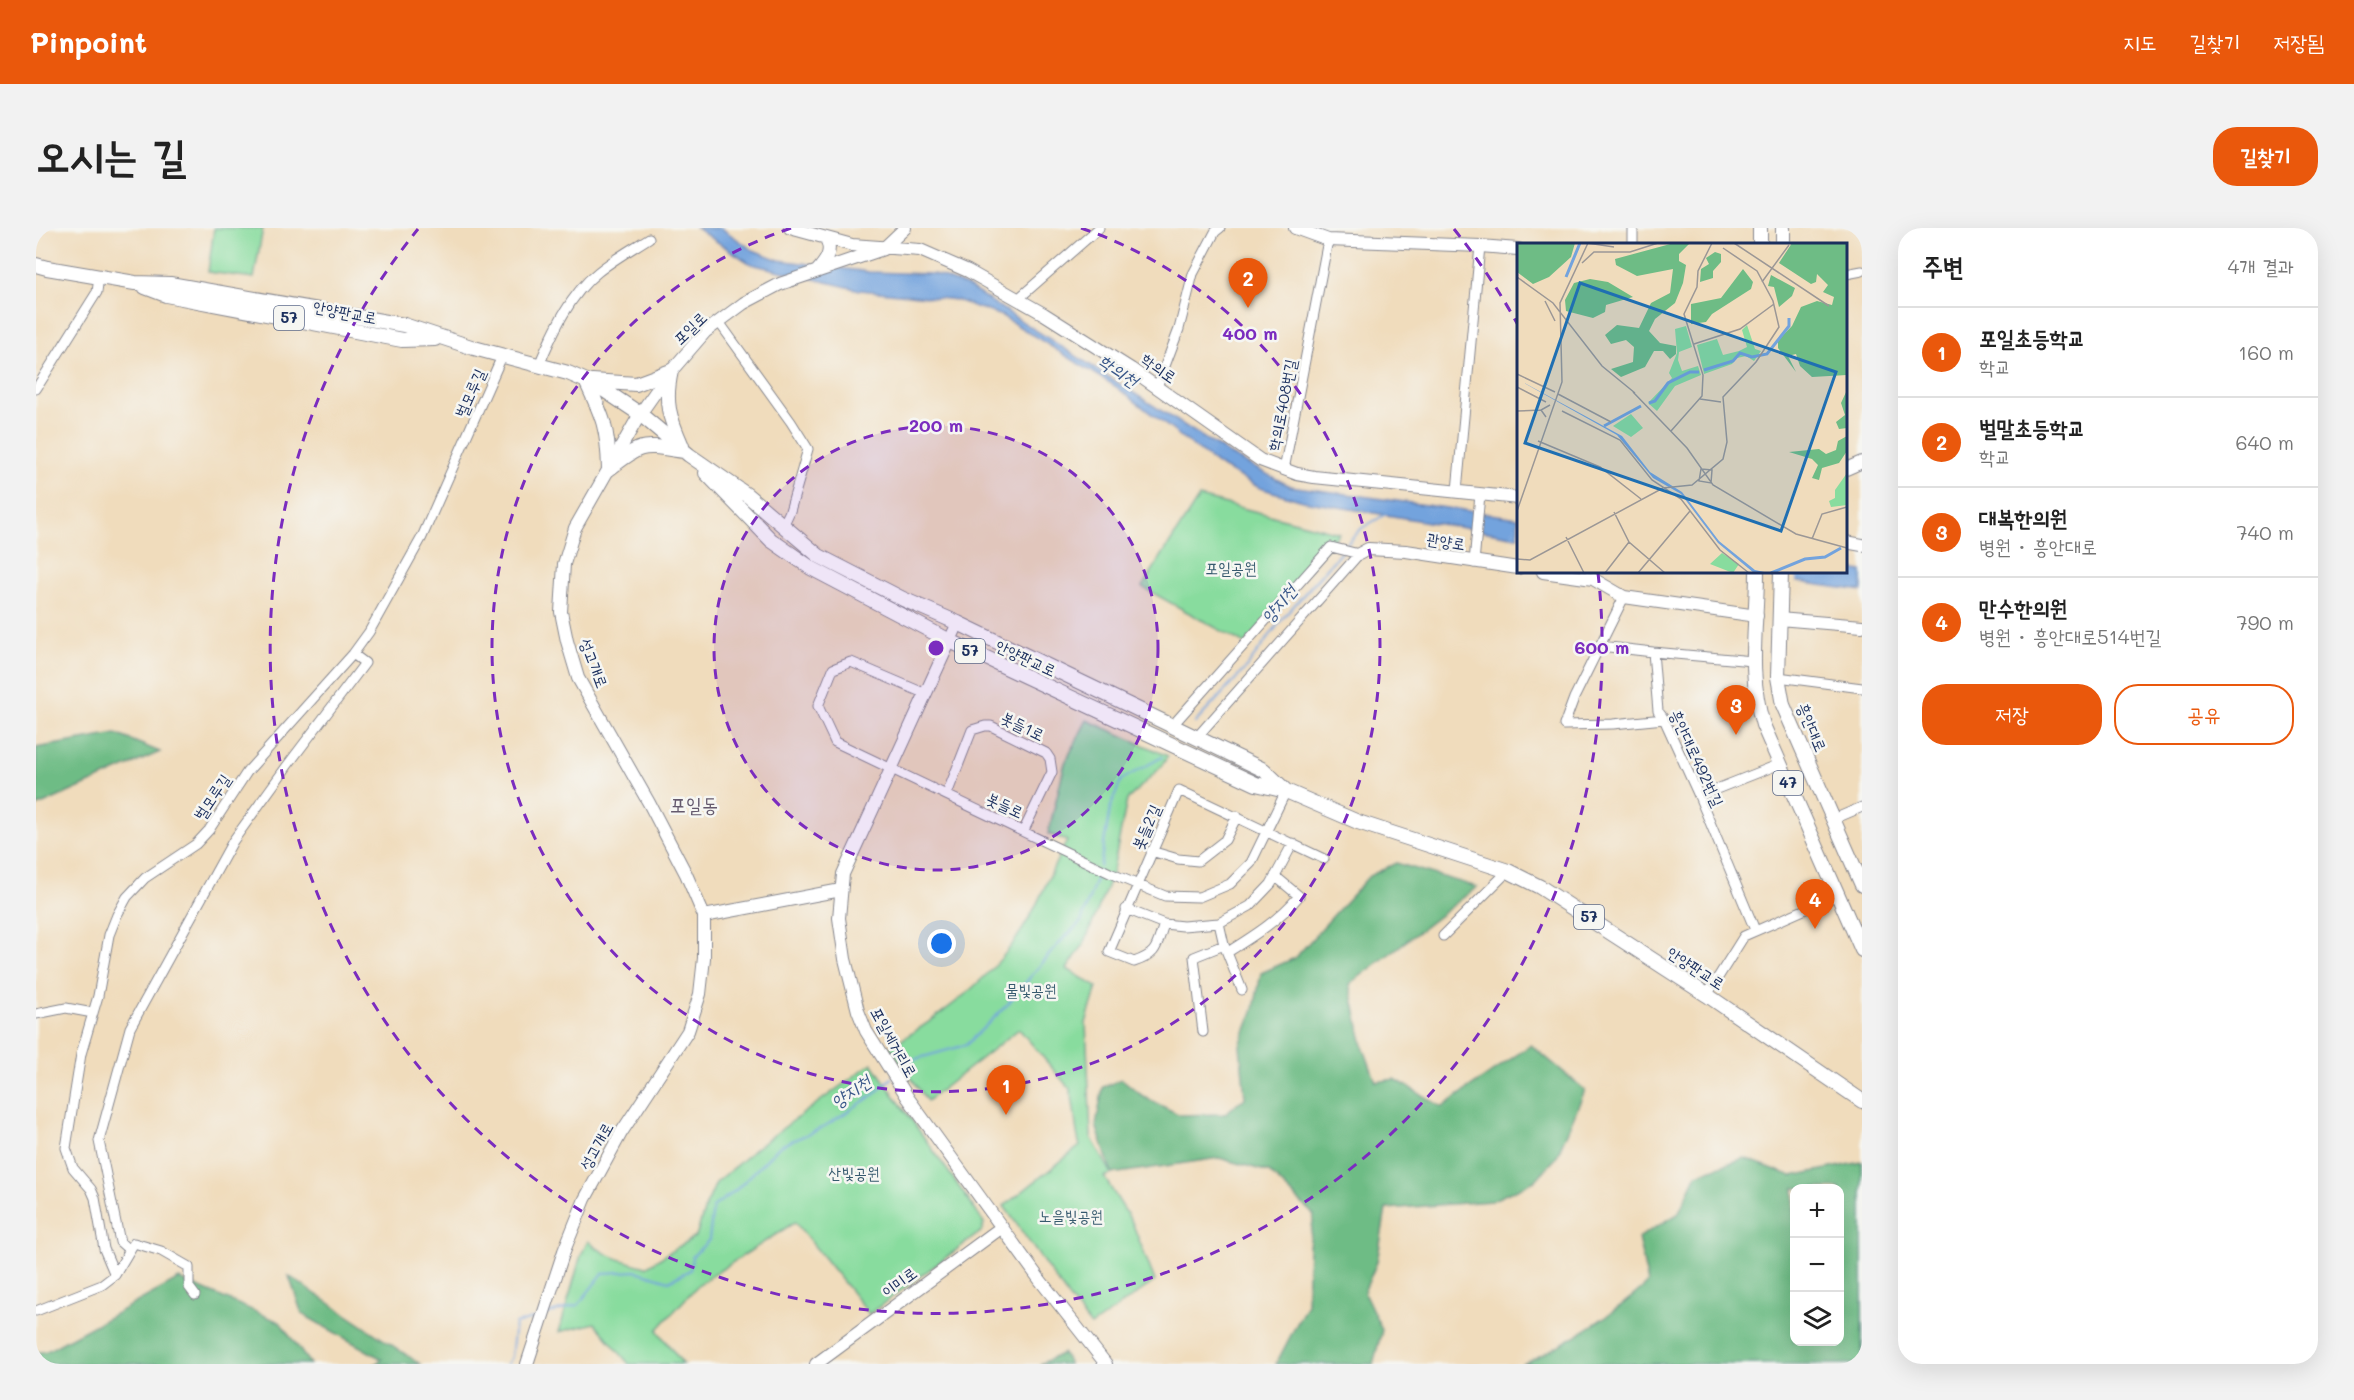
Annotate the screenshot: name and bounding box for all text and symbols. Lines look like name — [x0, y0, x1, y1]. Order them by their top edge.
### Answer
text: Pinpoint — [30, 24, 147, 60]
text: 지도 — [2123, 28, 2157, 55]
text: 길찾기 — [2190, 28, 2240, 55]
text: 저장됨 — [2273, 28, 2324, 55]
text: 오시는 길 — [36, 127, 186, 182]
button: 길찾기 — [2213, 127, 2318, 186]
inset map — [1517, 243, 1847, 573]
text: 주변 — [1922, 249, 1964, 283]
text: 4개 결과 — [2228, 253, 2294, 279]
pin: 2 — [1228, 259, 1268, 308]
street label: 안양판교로 — [311, 295, 379, 328]
road number: 57 — [274, 306, 304, 330]
street label: 포일로 — [668, 307, 711, 349]
text: 400 m — [1222, 321, 1278, 345]
text: 포일초등학교 — [1979, 323, 2085, 352]
text: 1 — [1937, 339, 1946, 365]
text: 160 m — [2238, 339, 2294, 365]
water label: 학의천 — [1094, 348, 1145, 393]
street label: 학의로 — [1137, 348, 1181, 387]
text: 학교 — [1979, 353, 2011, 379]
street label: 학의로408번길 — [1262, 357, 1301, 453]
street label: 벌모루길 — [449, 365, 490, 421]
text: 200 m — [909, 413, 963, 437]
text: 벌말초등학교 — [1979, 413, 2085, 442]
text: 2 — [1936, 429, 1947, 455]
text: 640 m — [2236, 429, 2294, 455]
text: 학교 — [1979, 443, 2011, 469]
text: 대복한의원 — [1979, 503, 2068, 532]
text: 3 — [1936, 519, 1948, 545]
text: 740 m — [2236, 519, 2294, 545]
street label: 관양로 — [1425, 527, 1467, 554]
text: 병원 · 흥안대로 — [1979, 533, 2097, 559]
park label: 포일공원 — [1205, 557, 1257, 578]
water label: 양지천 — [1255, 578, 1302, 628]
text: 만수한의원 — [1979, 593, 2068, 622]
text: 4 — [1935, 609, 1948, 635]
text: 790 m — [2236, 609, 2294, 635]
text: 병원 · 흥안대로514번길 — [1979, 623, 2162, 649]
street label: 안양판교로 — [993, 634, 1060, 681]
street label: 성고개로 — [575, 635, 613, 691]
text: 600 m — [1575, 635, 1629, 659]
centre of rings — [926, 638, 946, 658]
road number: 57 — [955, 639, 985, 663]
button: 저장 — [1922, 684, 2102, 745]
button: 공유 — [2114, 684, 2294, 745]
pin: 3 — [1716, 686, 1756, 735]
street label: 흥안대로 — [1793, 699, 1832, 755]
street label: 봇들1로 — [998, 706, 1048, 745]
street label: 흥안대로492번길 — [1666, 706, 1729, 810]
street label: 벌모루길 — [188, 769, 235, 824]
road number: 47 — [1773, 771, 1803, 795]
street label: 봇들로 — [983, 787, 1027, 822]
district label: 포일동 — [670, 791, 718, 817]
street label: 봇들2길 — [1126, 801, 1165, 853]
pin: 4 — [1796, 880, 1834, 929]
road number: 57 — [1574, 905, 1604, 929]
your location — [927, 929, 956, 958]
street label: 안양판교로 — [1664, 941, 1729, 994]
park label: 물빛공원 — [1005, 979, 1057, 1000]
street label: 포일세거리로 — [867, 1003, 922, 1081]
pin: 1 — [986, 1066, 1026, 1115]
water label: 양지천 — [826, 1068, 876, 1113]
street label: 성고개로 — [574, 1118, 617, 1173]
park label: 산빛공원 — [828, 1162, 880, 1183]
map controls — [1790, 1184, 1844, 1346]
button: + — [1790, 1184, 1844, 1238]
park label: 노을빛공원 — [1039, 1205, 1103, 1226]
button: − — [1790, 1238, 1844, 1292]
street label: 이미로 — [877, 1262, 921, 1301]
button: layers — [1790, 1292, 1844, 1346]

